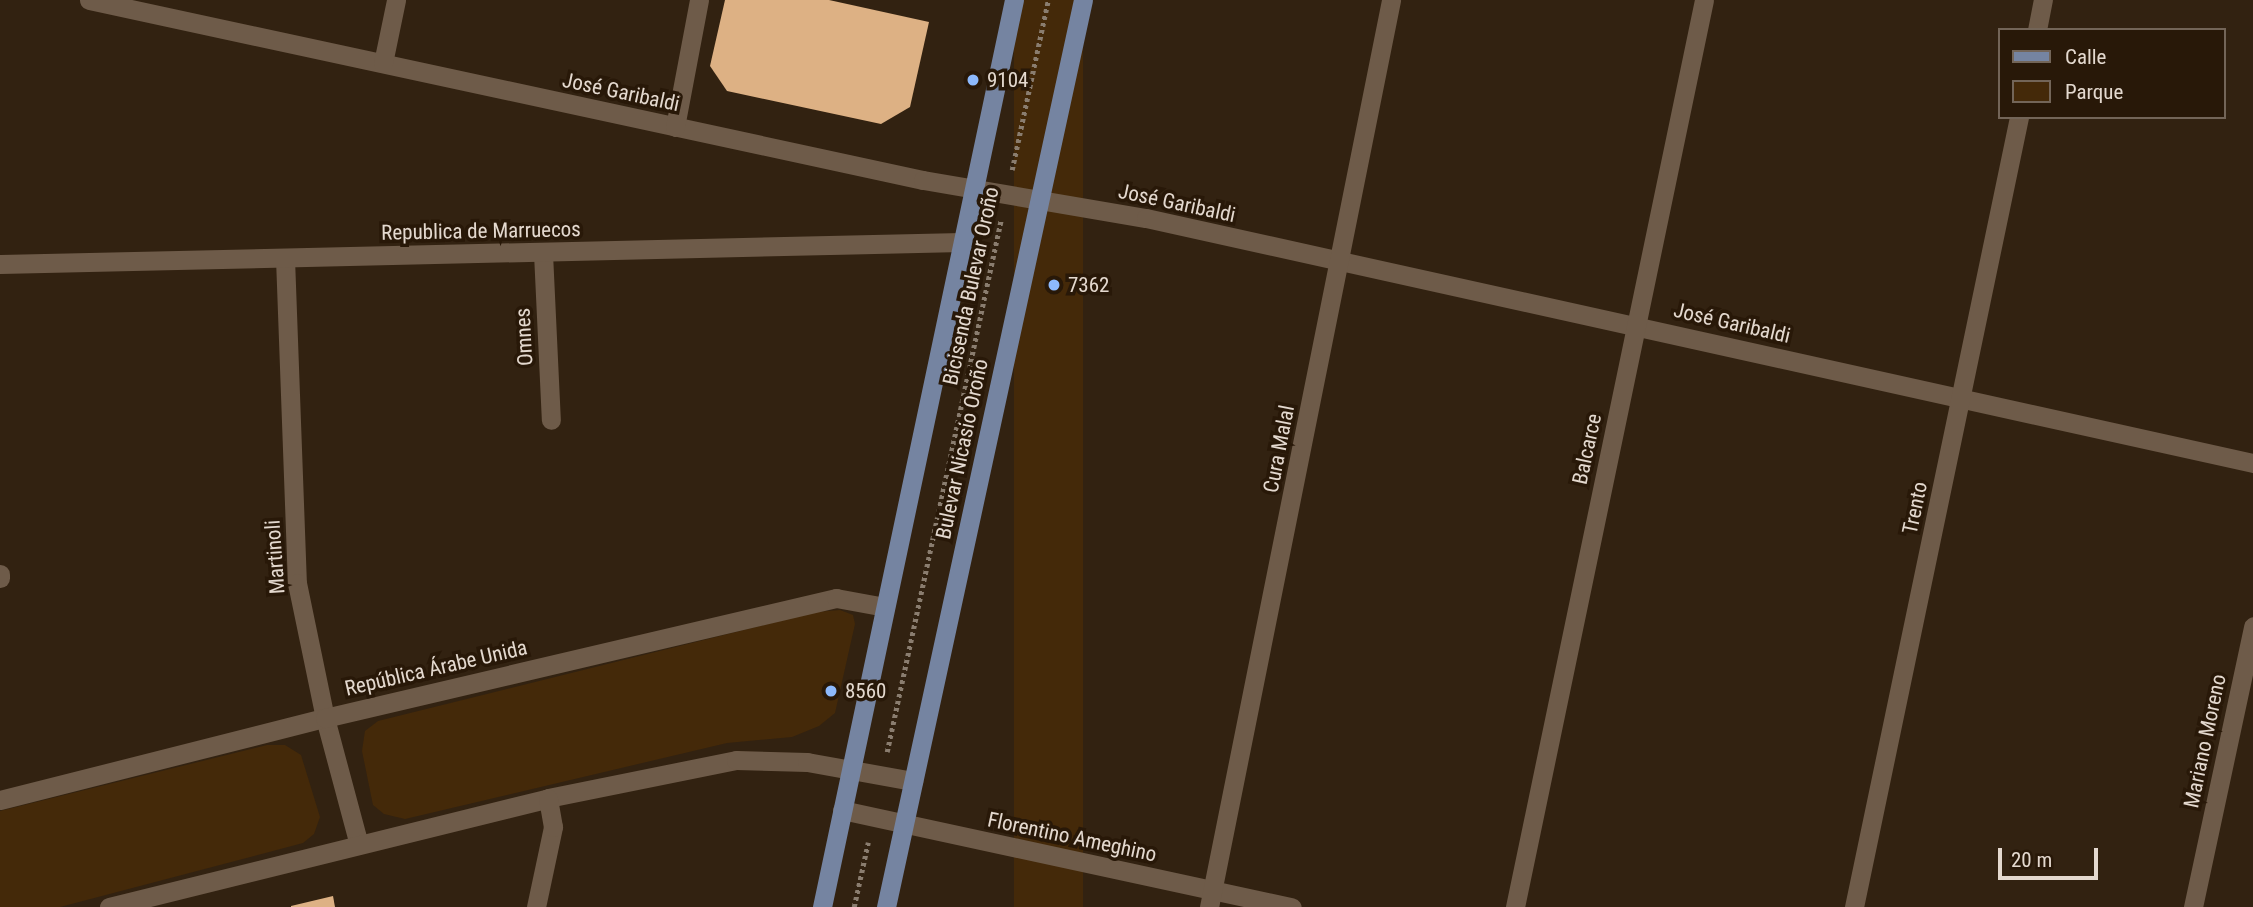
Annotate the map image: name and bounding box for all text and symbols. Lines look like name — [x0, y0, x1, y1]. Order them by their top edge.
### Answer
legend — [1997, 28, 2225, 119]
text: Calle — [2065, 45, 2106, 69]
street label: José Garibaldi — [560, 67, 682, 117]
place label: 9104 — [987, 67, 1028, 93]
marker: 9104 — [965, 72, 981, 88]
text: Parque — [2065, 80, 2123, 104]
street label: José Garibaldi — [1116, 178, 1238, 228]
street label: Bicisenda Bulevar Oroño — [938, 185, 1004, 387]
street label: Republica de Marruecos — [381, 217, 581, 245]
place label: 7362 — [1068, 272, 1109, 298]
marker: 7362 — [1046, 277, 1062, 293]
street label: José Garibaldi — [1671, 297, 1793, 349]
street label: Omnes — [510, 307, 538, 367]
street label: Bulevar Nicasio Oroño — [931, 357, 993, 541]
street label: Cura Malal — [1258, 403, 1300, 495]
street label: Balcarce — [1567, 411, 1607, 487]
street label: Trento — [1897, 479, 1933, 537]
street label: Martinoli — [260, 519, 290, 595]
street label: República Árabe Unida — [342, 635, 530, 701]
street label: Mariano Moreno — [2179, 672, 2231, 810]
place label: 8560 — [845, 678, 886, 704]
marker: 8560 — [823, 683, 839, 699]
street label: Florentino Ameghino — [985, 807, 1159, 867]
scale bar — [2001, 834, 2101, 878]
text: 20 m — [2011, 848, 2052, 872]

